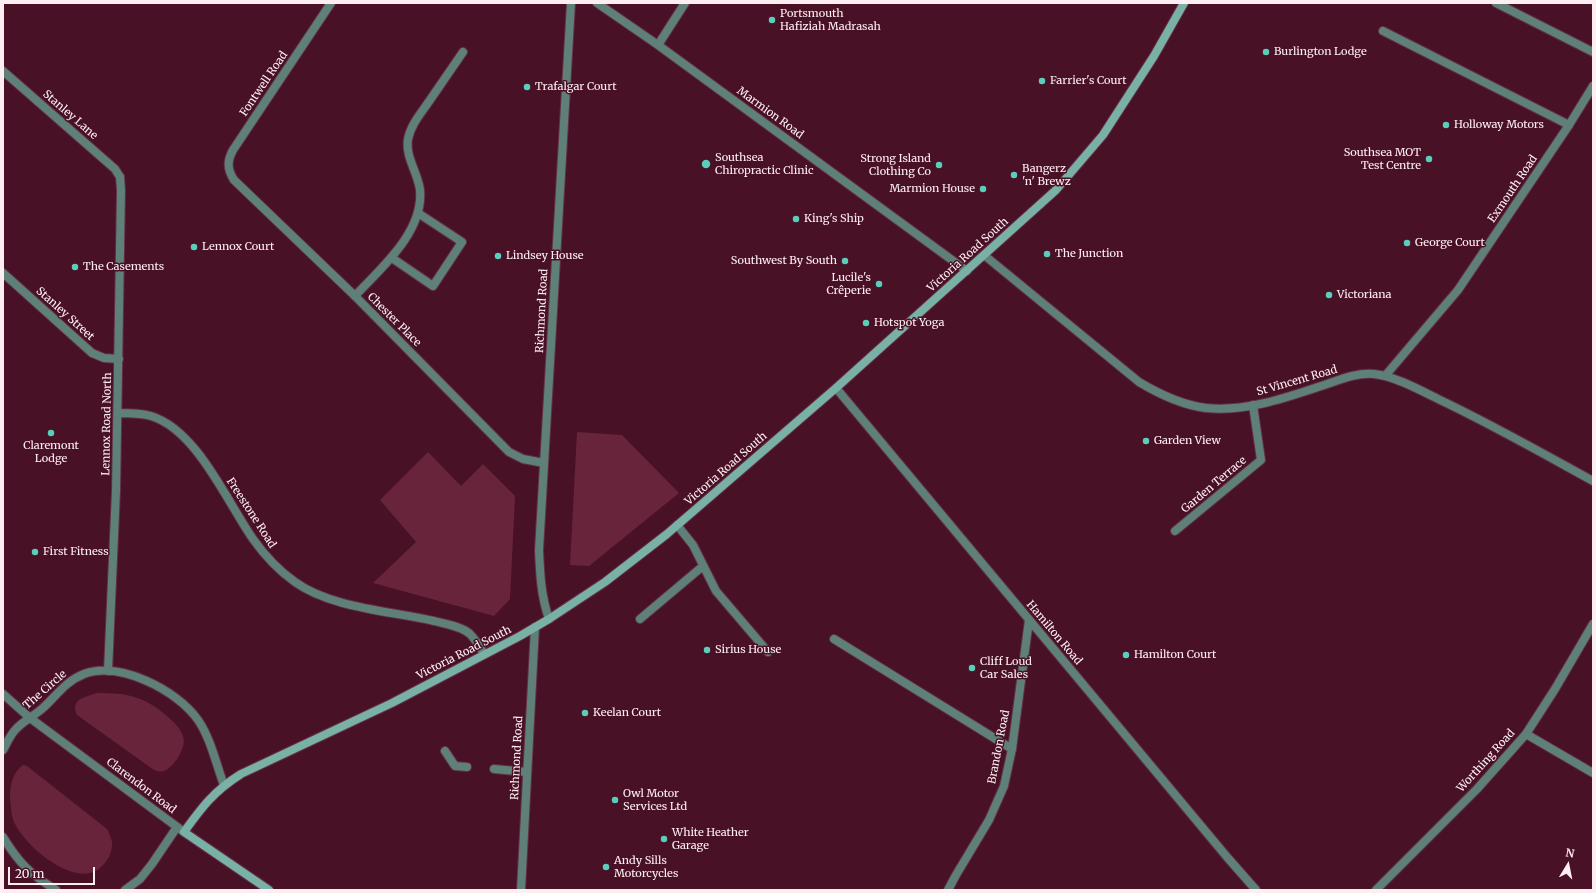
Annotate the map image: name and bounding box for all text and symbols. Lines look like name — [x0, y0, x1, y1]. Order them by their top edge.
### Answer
place label: Portsmouth Hafiziah Madrasah — [780, 7, 881, 33]
marker: Portsmouth Hafiziah Madrasah — [767, 15, 777, 25]
place label: Burlington Lodge — [1274, 45, 1367, 59]
marker: Burlington Lodge — [1261, 47, 1271, 57]
street label: Fontwell Road — [237, 49, 291, 119]
place label: Farrier's Court — [1050, 74, 1126, 88]
marker: Farrier's Court — [1037, 76, 1047, 86]
place label: Trafalgar Court — [535, 80, 616, 94]
marker: Trafalgar Court — [522, 82, 532, 92]
street label: Marmion Road — [734, 84, 806, 142]
street label: Stanley Lane — [40, 88, 100, 142]
place label: Holloway Motors — [1454, 118, 1544, 132]
marker: Holloway Motors — [1441, 120, 1451, 130]
place label: Southsea MOT Test Centre — [1344, 146, 1421, 172]
place label: Southsea Chiropractic Clinic — [715, 151, 814, 177]
place label: Strong Island Clothing Co — [860, 152, 931, 178]
street label: Exmouth Road — [1486, 153, 1540, 225]
marker: Southsea MOT Test Centre — [1424, 154, 1434, 164]
marker: Southsea Chiropractic Clinic — [700, 158, 712, 170]
marker: Strong Island Clothing Co — [934, 160, 944, 170]
place label: Bangerz 'n' Brewz — [1022, 162, 1071, 188]
marker: Bangerz 'n' Brewz — [1009, 170, 1019, 180]
place label: Marmion House — [889, 182, 975, 196]
marker: Marmion House — [978, 184, 988, 194]
place label: King's Ship — [804, 212, 864, 226]
marker: King's Ship — [791, 214, 801, 224]
street label: Victoria Road South — [925, 215, 1011, 295]
place label: George Court — [1415, 236, 1485, 250]
marker: George Court — [1402, 238, 1412, 248]
place label: Lennox Court — [202, 240, 274, 254]
marker: Lennox Court — [189, 242, 199, 252]
place label: The Junction — [1055, 247, 1123, 261]
place label: Lindsey House — [506, 249, 584, 263]
marker: The Junction — [1042, 249, 1052, 259]
marker: Lindsey House — [493, 251, 503, 261]
place label: Southwest By South — [731, 254, 837, 268]
marker: Southwest By South — [840, 256, 850, 266]
place label: The Casements — [83, 260, 164, 274]
marker: The Casements — [70, 262, 80, 272]
street label: Richmond Road — [533, 269, 551, 353]
place label: Lucile's Crêperie — [826, 271, 871, 297]
marker: Lucile's Crêperie — [874, 279, 884, 289]
street label: Stanley Street — [33, 284, 97, 344]
place label: Victoriana — [1337, 288, 1391, 302]
street label: Chester Place — [364, 290, 424, 350]
marker: Victoriana — [1324, 290, 1334, 300]
place label: Hotspot Yoga — [874, 316, 944, 330]
marker: Hotspot Yoga — [861, 318, 871, 328]
street label: St Vincent Road — [1255, 363, 1339, 399]
street label: Lennox Road North — [100, 372, 114, 476]
marker: Claremont Lodge — [46, 428, 56, 438]
street label: Victoria Road South — [682, 430, 770, 508]
place label: Garden View — [1154, 434, 1221, 448]
marker: Garden View — [1141, 436, 1151, 446]
place label: Claremont Lodge — [23, 439, 79, 465]
street label: Garden Terrace — [1179, 454, 1249, 516]
street label: Freestone Road — [223, 475, 279, 551]
place label: First Fitness — [43, 545, 109, 559]
marker: First Fitness — [30, 547, 40, 557]
street label: Hamilton Road — [1023, 598, 1085, 668]
street label: Victoria Road South — [414, 623, 514, 683]
place label: Sirius House — [715, 643, 781, 657]
marker: Sirius House — [702, 645, 712, 655]
place label: Hamilton Court — [1134, 648, 1216, 662]
marker: Hamilton Court — [1121, 650, 1131, 660]
place label: Cliff Loud Car Sales — [980, 655, 1032, 681]
marker: Cliff Loud Car Sales — [967, 663, 977, 673]
street label: The Circle — [21, 668, 69, 712]
place label: Keelan Court — [593, 706, 661, 720]
marker: Keelan Court — [580, 708, 590, 718]
street label: Brandon Road — [985, 709, 1013, 785]
street label: Richmond Road — [508, 716, 526, 800]
street label: Worthing Road — [1454, 727, 1518, 795]
street label: Clarendon Road — [104, 755, 178, 817]
place label: Owl Motor Services Ltd — [623, 787, 687, 813]
marker: Owl Motor Services Ltd — [610, 795, 620, 805]
place label: White Heather Garage — [672, 826, 749, 852]
marker: White Heather Garage — [659, 834, 669, 844]
north arrow — [1548, 845, 1588, 885]
text: N — [1565, 846, 1576, 861]
place label: Andy Sills Motorcycles — [614, 854, 678, 880]
scale bar — [10, 859, 97, 885]
marker: Andy Sills Motorcycles — [601, 862, 611, 872]
text: 20 m — [15, 866, 44, 881]

